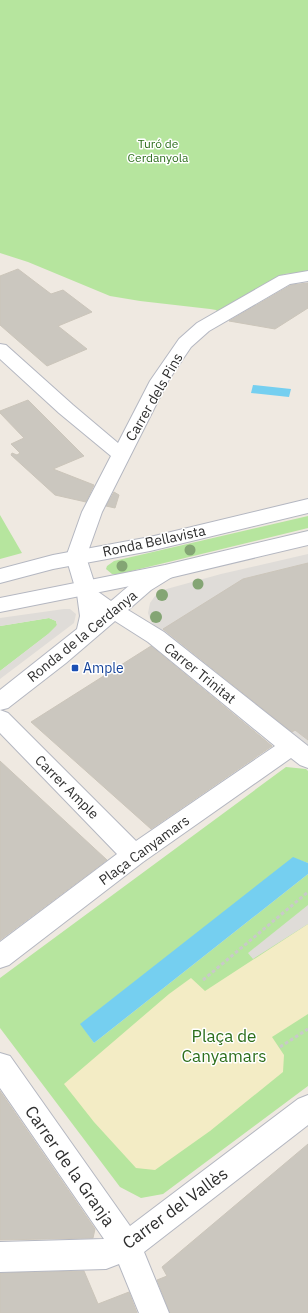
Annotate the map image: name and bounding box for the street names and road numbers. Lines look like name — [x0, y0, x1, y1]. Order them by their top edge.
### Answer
street label: Carrer dels Pins — [121, 349, 187, 444]
street label: Ronda Bellavista — [101, 521, 208, 561]
street label: Ronda de la Cerdanya — [23, 586, 141, 686]
street label: Carrer Trinitat — [160, 639, 240, 708]
street label: Carrer Ample — [31, 751, 103, 823]
street label: Plaça Canyamars — [95, 811, 193, 889]
street label: Carrer de la Granja — [20, 1101, 120, 1231]
street label: Carrer del Vallès — [118, 1162, 232, 1254]

